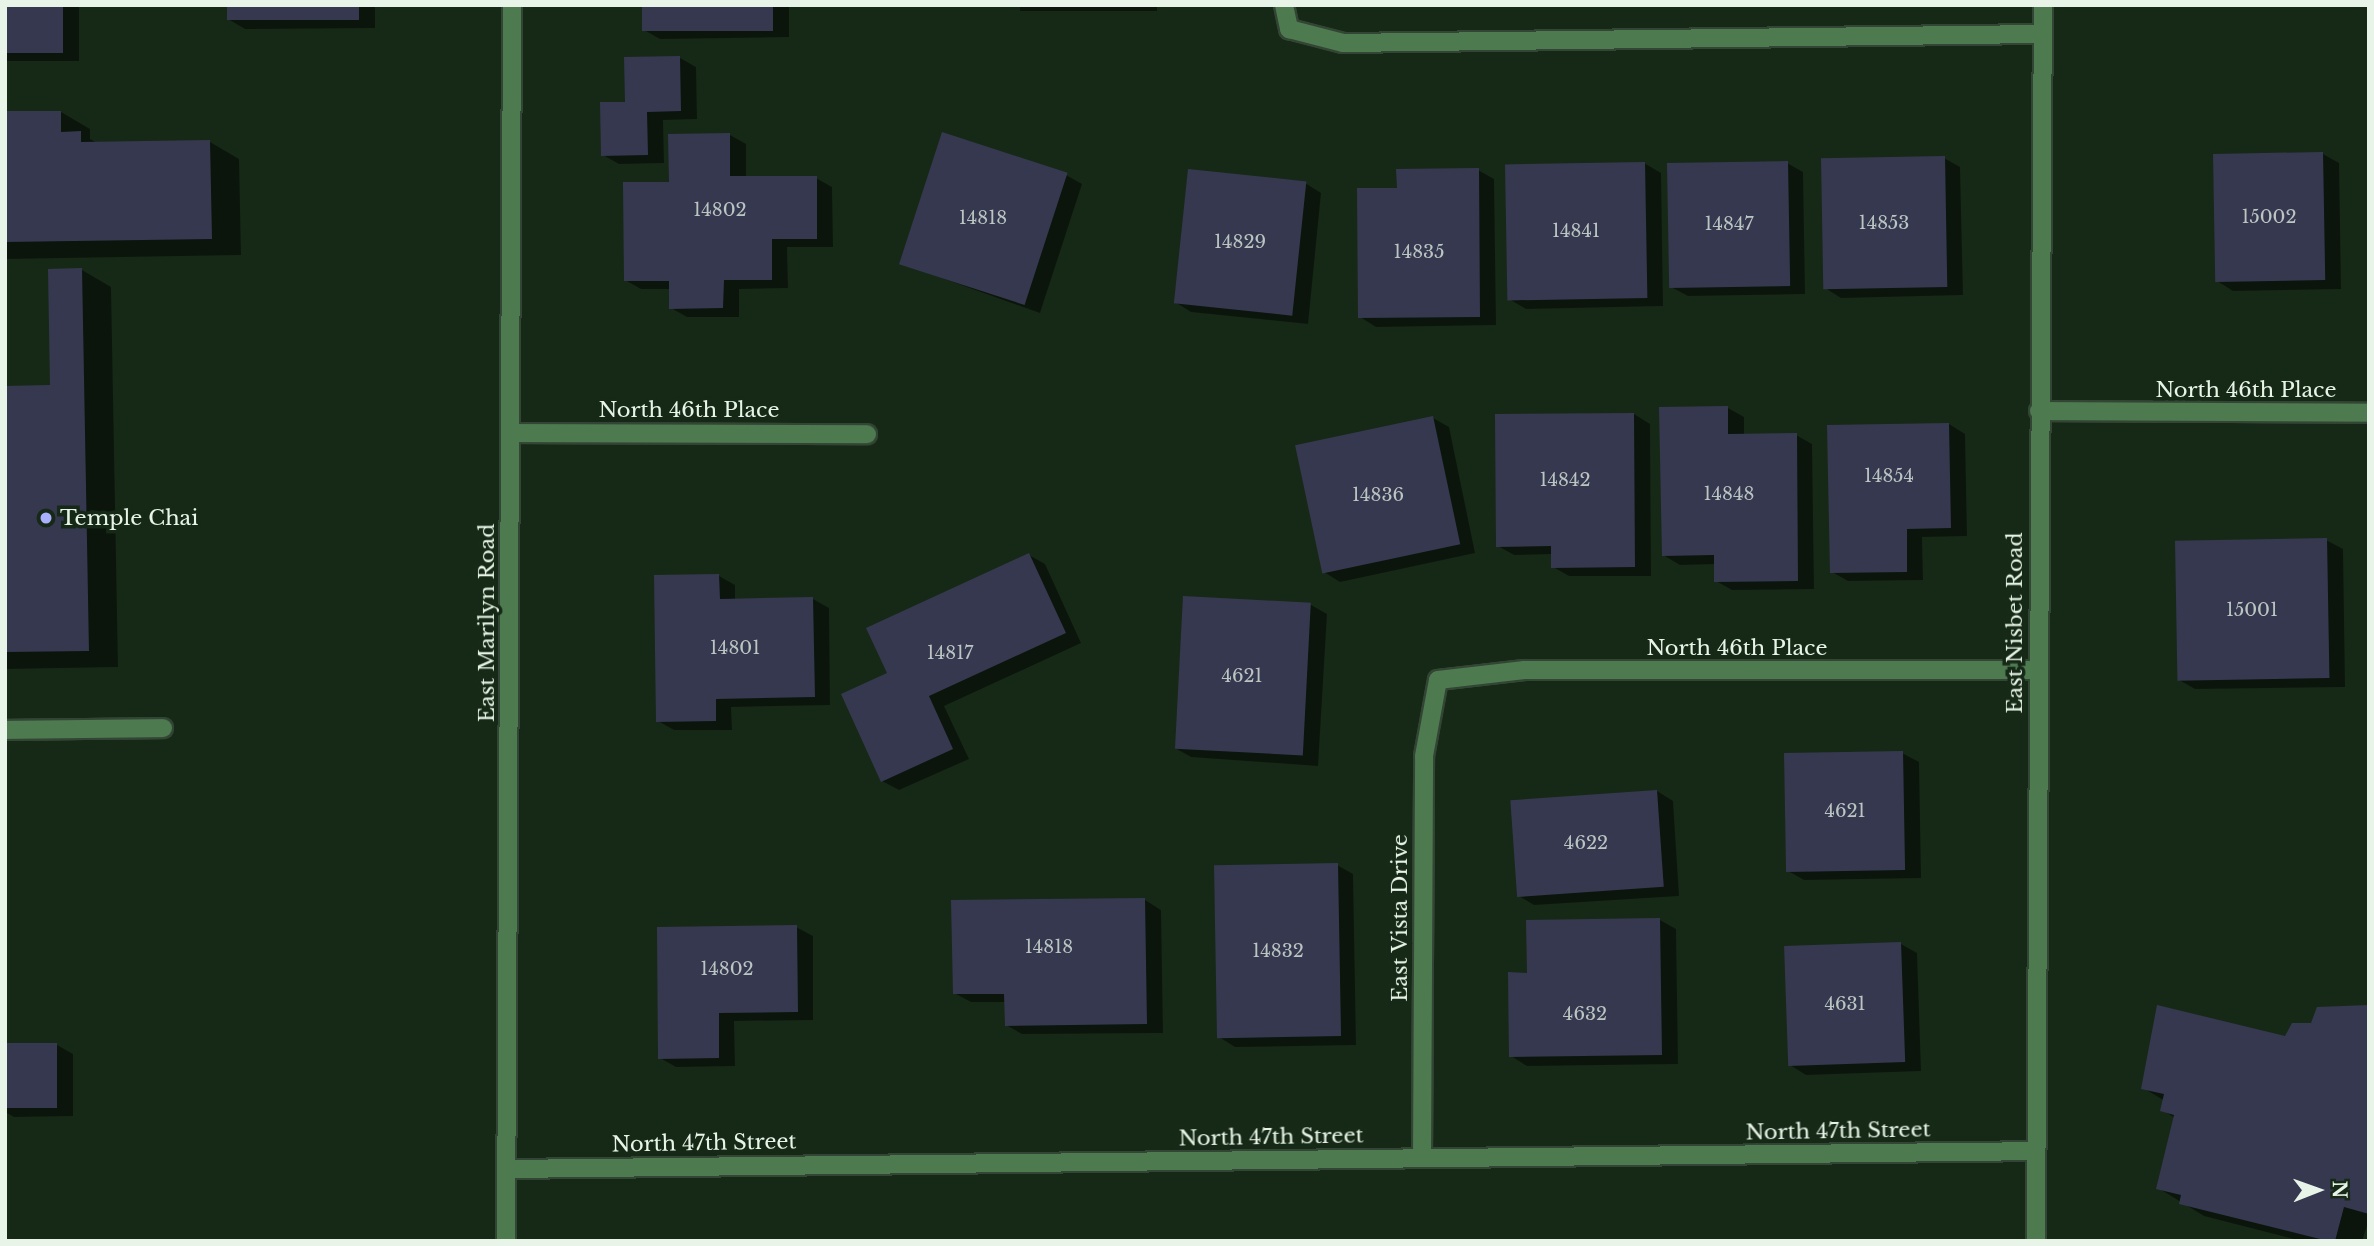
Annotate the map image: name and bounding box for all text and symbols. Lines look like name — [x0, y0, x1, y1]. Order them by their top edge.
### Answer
house number: 14802 — [693, 199, 747, 221]
house number: 15002 — [2241, 206, 2297, 228]
house number: 14818 — [959, 207, 1007, 229]
house number: 14853 — [1859, 212, 1909, 234]
house number: 14847 — [1704, 213, 1754, 235]
house number: 14841 — [1552, 220, 1600, 242]
house number: 14829 — [1214, 231, 1266, 253]
house number: 14835 — [1394, 241, 1444, 263]
street label: North 46th Place — [2156, 377, 2336, 403]
street label: North 46th Place — [599, 397, 779, 423]
house number: 14854 — [1864, 465, 1914, 487]
house number: 14842 — [1539, 469, 1591, 491]
house number: 14848 — [1704, 483, 1754, 505]
house number: 14836 — [1352, 484, 1404, 506]
place label: Temple Chai — [60, 505, 198, 531]
marker: Temple Chai — [38, 510, 54, 526]
street label: East Marilyn Road — [474, 524, 500, 722]
street label: East Nisbet Road — [2002, 532, 2028, 714]
house number: 15001 — [2226, 599, 2278, 621]
street label: North 46th Place — [1647, 635, 1827, 661]
house number: 14801 — [710, 637, 760, 659]
house number: 14817 — [927, 642, 973, 664]
house number: 4621 — [1221, 665, 1263, 687]
house number: 4621 — [1824, 800, 1866, 822]
house number: 4622 — [1564, 832, 1608, 854]
street label: East Vista Drive — [1387, 834, 1413, 1002]
house number: 14818 — [1025, 936, 1073, 958]
house number: 14832 — [1252, 940, 1304, 962]
house number: 14802 — [700, 958, 754, 980]
house number: 4631 — [1824, 993, 1866, 1015]
house number: 4632 — [1563, 1003, 1607, 1025]
street label: North 47th Street — [1745, 1117, 1931, 1145]
street label: North 47th Street — [1178, 1123, 1364, 1151]
street label: North 47th Street — [611, 1129, 797, 1157]
north arrow — [2283, 1155, 2353, 1225]
text: N — [2328, 1180, 2351, 1199]

